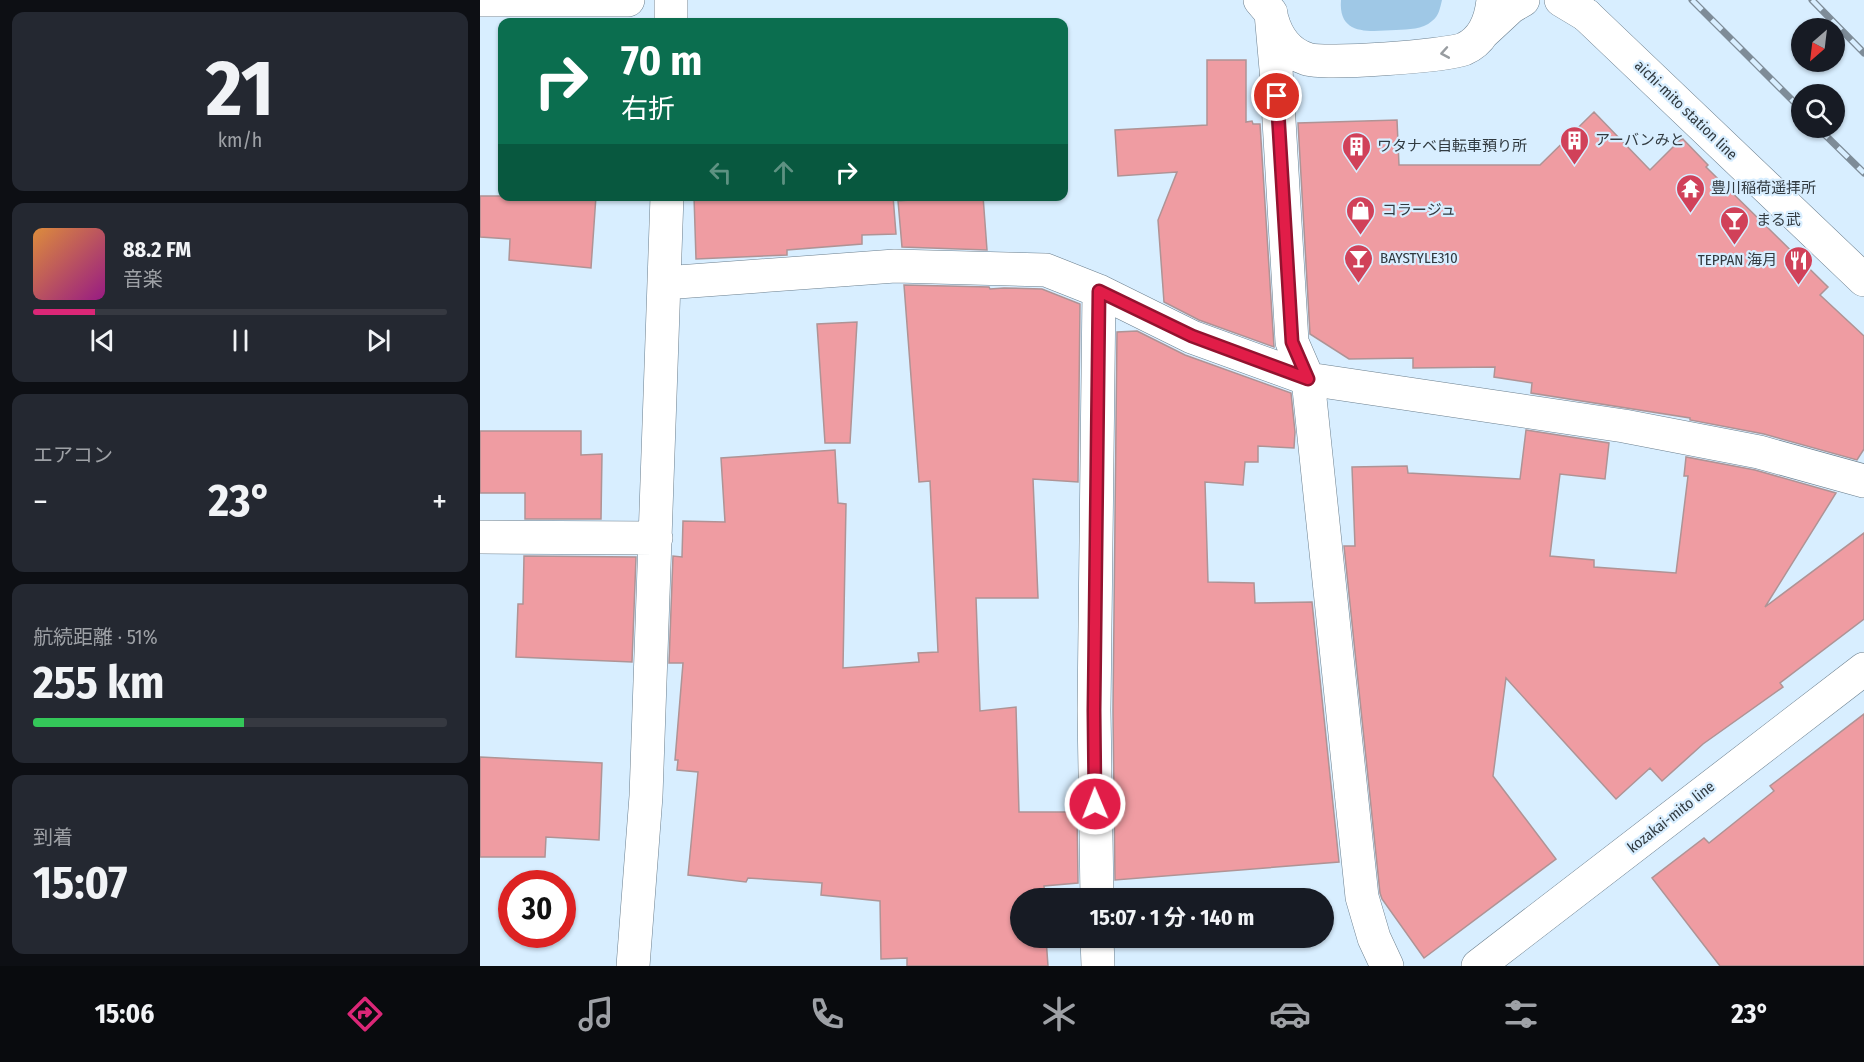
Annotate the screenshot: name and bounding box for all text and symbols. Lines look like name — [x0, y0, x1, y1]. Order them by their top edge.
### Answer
north arrow — [1791, 18, 1845, 72]
map controls — [1791, 18, 1845, 138]
text: 70 m — [621, 36, 702, 86]
text: 21 — [206, 42, 274, 136]
icon: right — [522, 42, 600, 120]
one-way arrow — [1440, 46, 1450, 59]
street label: aichi-mito station line — [1631, 56, 1741, 164]
pin — [1251, 70, 1302, 121]
icon: arrive — [1260, 79, 1293, 112]
button: search — [1791, 84, 1845, 138]
text: 右折 — [621, 93, 675, 125]
building icon: アーバンみと — [1558, 124, 1590, 166]
text: km/h — [218, 128, 262, 152]
building icon: ワタナベ自転車預り所 — [1340, 130, 1372, 172]
place label: アーバンみと — [1595, 131, 1685, 149]
place label: ワタナベ自転車預り所 — [1377, 137, 1527, 155]
icon: left — [704, 156, 737, 189]
icon: ahead — [767, 156, 800, 189]
icon: right — [830, 156, 863, 189]
temple icon: 豊川稲荷遥拝所 — [1674, 172, 1706, 214]
place label: 豊川稲荷遥拝所 — [1711, 179, 1816, 197]
shop icon: コラージュ — [1345, 194, 1377, 236]
place label: コラージュ — [1382, 201, 1456, 219]
bar icon: まる武 — [1719, 204, 1751, 246]
place label: まる武 — [1756, 211, 1801, 229]
text: 88.2 FM — [123, 236, 191, 263]
bar icon: BAYSTYLE310 — [1343, 242, 1375, 284]
restaurant icon: TEPPAN 海月 — [1782, 244, 1814, 286]
place label: BAYSTYLE310 — [1380, 249, 1458, 267]
place label: TEPPAN 海月 — [1698, 251, 1777, 269]
text: 音楽 — [123, 267, 163, 291]
icon: previous — [86, 324, 119, 357]
icon: pause — [224, 324, 257, 357]
icon: next — [362, 324, 395, 357]
text: エアコン — [33, 443, 113, 467]
text: 23° — [208, 474, 272, 528]
text: − — [33, 482, 48, 522]
text: + — [432, 482, 447, 522]
text: 航続距離 · 51% — [33, 625, 158, 649]
text: 255 km — [33, 656, 164, 710]
position arrow — [1063, 772, 1127, 836]
street label: kozakai-mito line — [1624, 777, 1718, 857]
text: 到着 — [33, 825, 73, 849]
text: 15:07 — [33, 856, 127, 910]
speed limit sign: 30 — [498, 870, 576, 948]
text: 15:07 · 1 分 · 140 m — [1090, 904, 1254, 931]
icon: directions — [344, 993, 386, 1035]
icon: music — [575, 993, 617, 1035]
icon: phone — [806, 993, 848, 1035]
icon: climate — [1038, 993, 1080, 1035]
icon: car — [1269, 993, 1311, 1035]
icon: filters — [1500, 993, 1542, 1035]
text: 15:06 — [95, 998, 154, 1030]
text: 23° — [1731, 998, 1769, 1030]

